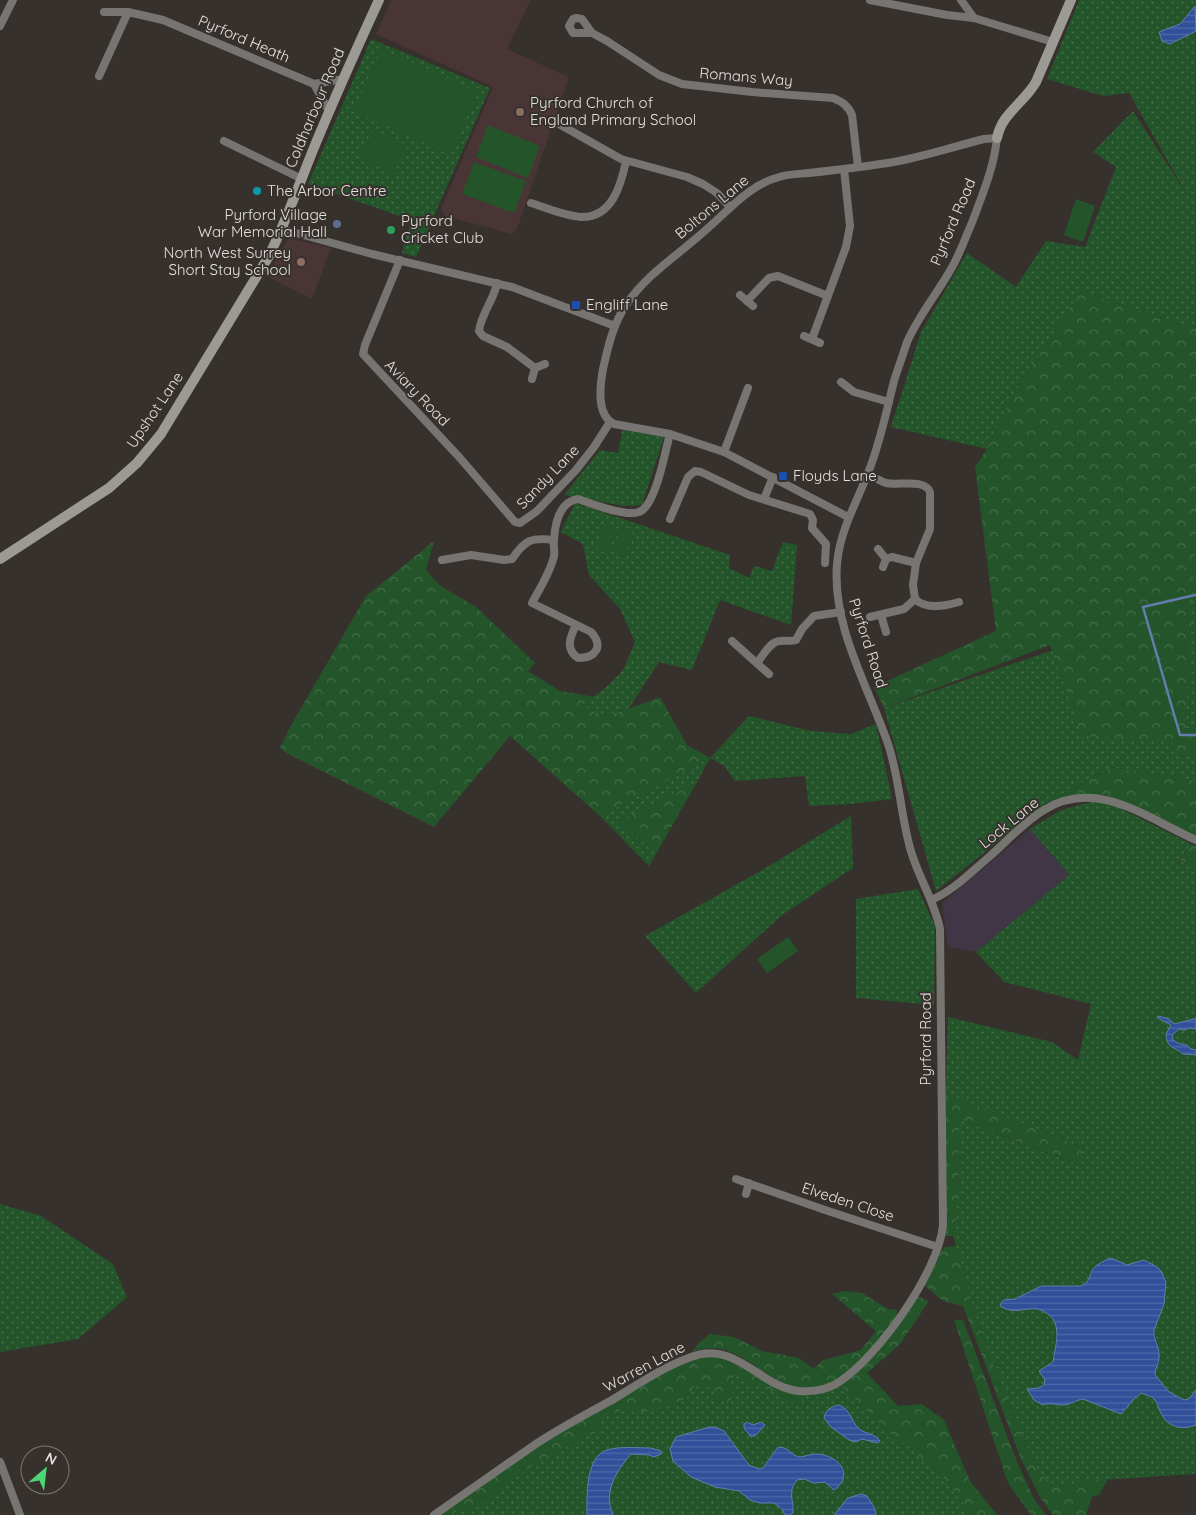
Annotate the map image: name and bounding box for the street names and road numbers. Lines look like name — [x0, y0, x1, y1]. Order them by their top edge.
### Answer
street label: Pyrford Heath — [195, 11, 293, 66]
street label: Coldharbour Road — [281, 45, 348, 171]
street label: Romans Way — [699, 63, 793, 90]
street label: Boltons Lane — [671, 170, 752, 243]
street label: Pyrford Road — [926, 175, 979, 268]
street label: Aviary Road — [381, 355, 454, 430]
street label: Upshot Lane — [122, 368, 187, 451]
street label: Sandy Lane — [512, 441, 583, 513]
street label: Pyrford Road — [845, 596, 892, 690]
street label: Lock Lane — [975, 793, 1042, 852]
street label: Pyrford Road — [916, 992, 935, 1086]
street label: Elveden Close — [800, 1178, 897, 1225]
street label: Warren Lane — [600, 1337, 688, 1396]

